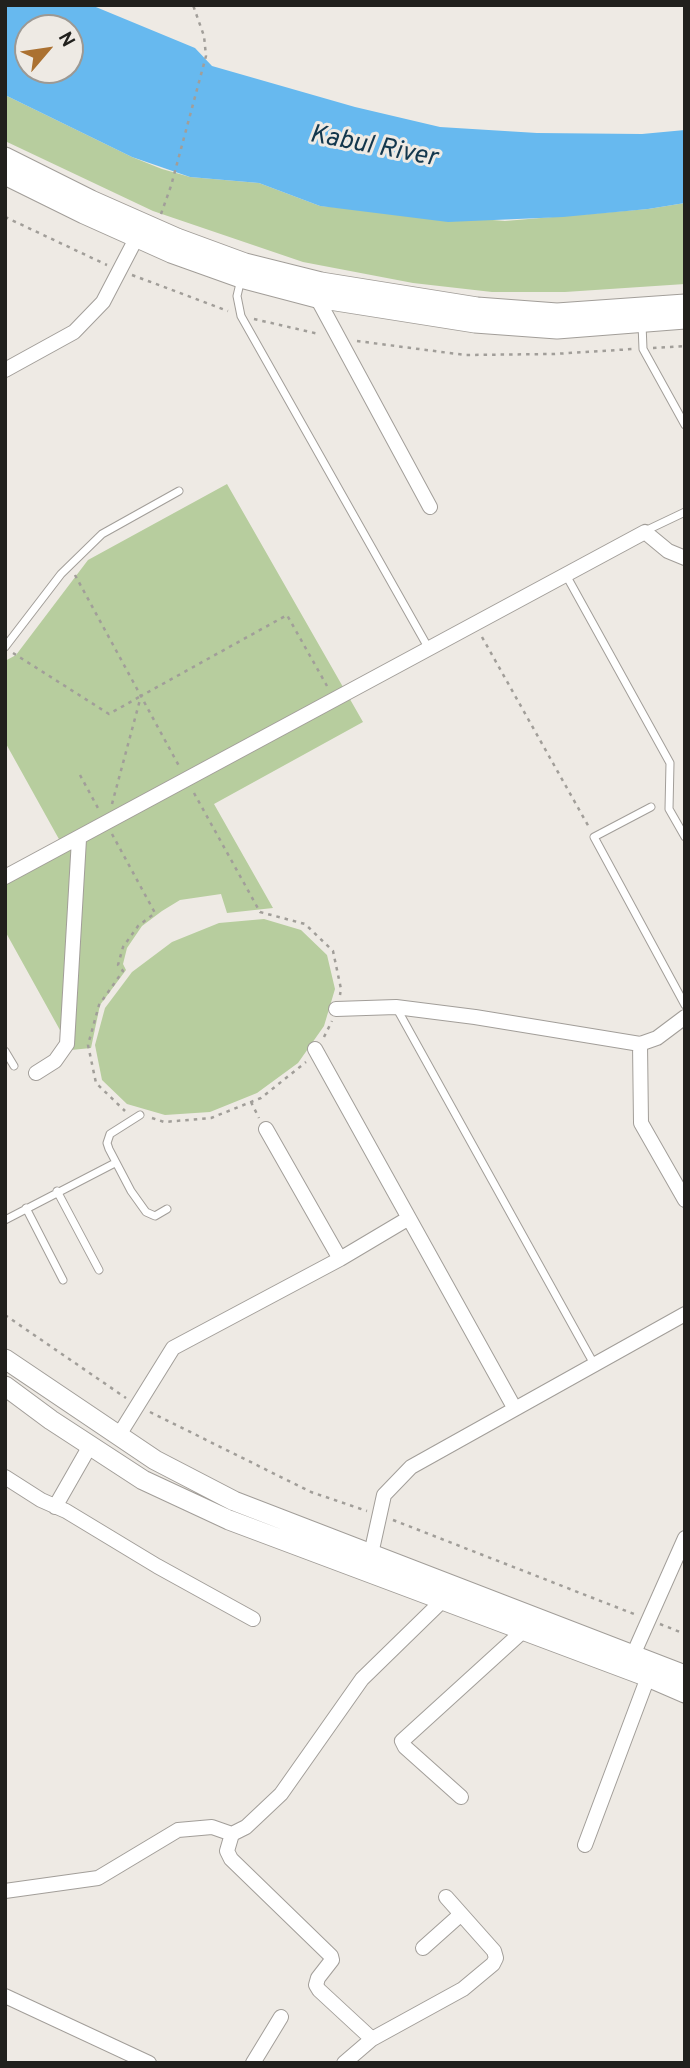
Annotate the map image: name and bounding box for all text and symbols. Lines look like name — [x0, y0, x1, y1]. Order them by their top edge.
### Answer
north arrow — [14, 14, 84, 84]
text: N — [52, 28, 79, 52]
water label: Kabul River — [307, 120, 439, 176]

